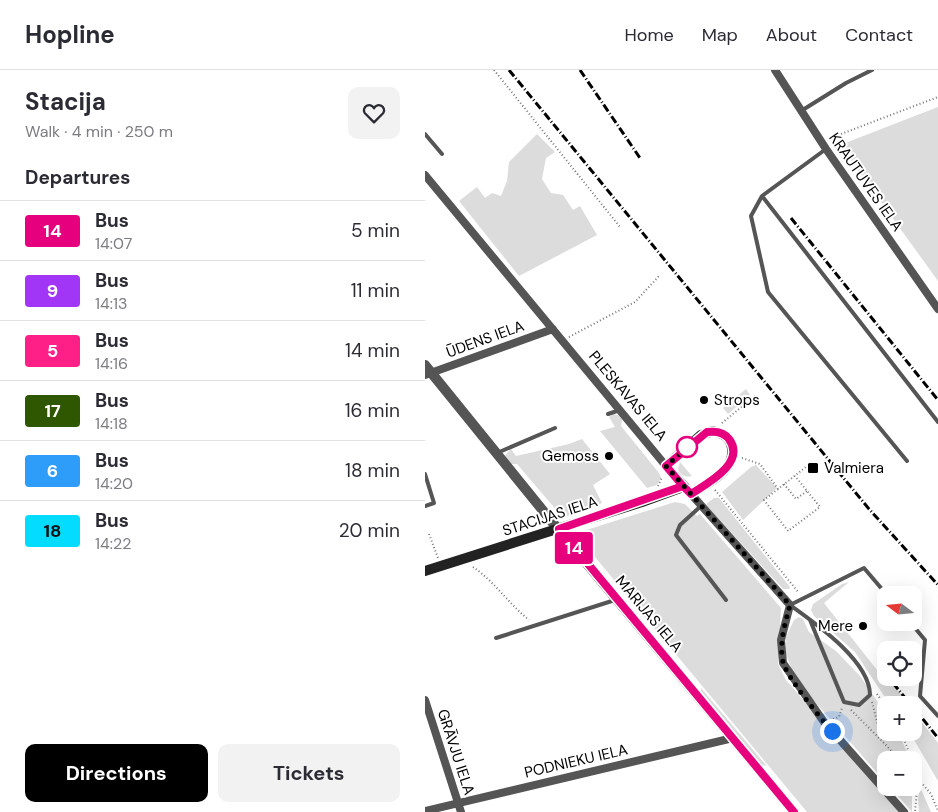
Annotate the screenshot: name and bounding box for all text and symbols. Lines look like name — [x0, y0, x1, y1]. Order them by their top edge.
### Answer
text: Hopline — [25, 19, 115, 50]
text: Home — [624, 23, 674, 47]
text: Map — [702, 23, 738, 47]
text: About — [766, 23, 817, 47]
text: Contact — [845, 23, 913, 47]
text: Stacija — [25, 86, 106, 117]
button: heart — [348, 87, 400, 139]
text: Walk · 4 min · 250 m — [25, 121, 173, 142]
street label: KRAUTUVES IELA — [824, 129, 908, 235]
text: Departures — [25, 165, 130, 190]
text: Bus — [95, 208, 129, 233]
text: 5 min — [351, 218, 400, 243]
text: 14 — [43, 219, 62, 243]
text: 14:07 — [95, 233, 132, 254]
text: Bus — [95, 268, 129, 293]
text: 11 min — [351, 278, 400, 303]
text: 9 — [47, 279, 58, 303]
text: 14:13 — [95, 293, 127, 314]
street label: ŪDENS IELA — [443, 316, 527, 362]
text: Bus — [95, 328, 129, 353]
text: 14 min — [345, 338, 400, 363]
text: 5 — [47, 339, 58, 363]
street label: PLESKAVAS IELA — [584, 347, 672, 445]
text: 14:16 — [95, 353, 128, 374]
text: Bus — [95, 388, 129, 413]
place label: Strops — [714, 390, 760, 410]
marker: Strops — [698, 394, 710, 406]
text: 16 min — [345, 398, 400, 423]
text: 17 — [44, 399, 61, 423]
text: 14:18 — [95, 413, 128, 434]
unlabelled marker — [676, 436, 698, 458]
place label: Gemoss — [542, 446, 599, 466]
text: Bus — [95, 448, 129, 473]
marker: Gemoss — [603, 450, 615, 462]
text: 18 min — [345, 458, 400, 483]
place label: Valmiera — [824, 458, 884, 478]
text: 6 — [47, 459, 58, 483]
marker: Valmiera — [806, 461, 820, 475]
text: 14:20 — [95, 473, 133, 494]
street label: STACIJAS IELA — [500, 491, 600, 541]
text: Bus — [95, 508, 129, 533]
text: 20 min — [339, 518, 400, 543]
text: 18 — [44, 519, 61, 543]
line badge: 14 — [551, 532, 597, 564]
text: 14:22 — [95, 533, 131, 554]
text: 14 — [565, 536, 583, 560]
street label: MARIJAS IELA — [611, 571, 687, 657]
north arrow — [877, 586, 923, 631]
map controls — [877, 586, 922, 796]
place label: Mere — [818, 616, 853, 636]
marker: Mere — [857, 620, 869, 632]
button: locate — [877, 641, 922, 686]
button: + — [877, 696, 922, 741]
street label: GRĀVJU IELA — [433, 707, 479, 797]
your location — [820, 719, 845, 744]
street label: PODNIEKU IELA — [522, 739, 630, 783]
button: Directions — [25, 744, 208, 802]
button: Tickets — [218, 744, 400, 802]
button: − — [877, 751, 922, 796]

